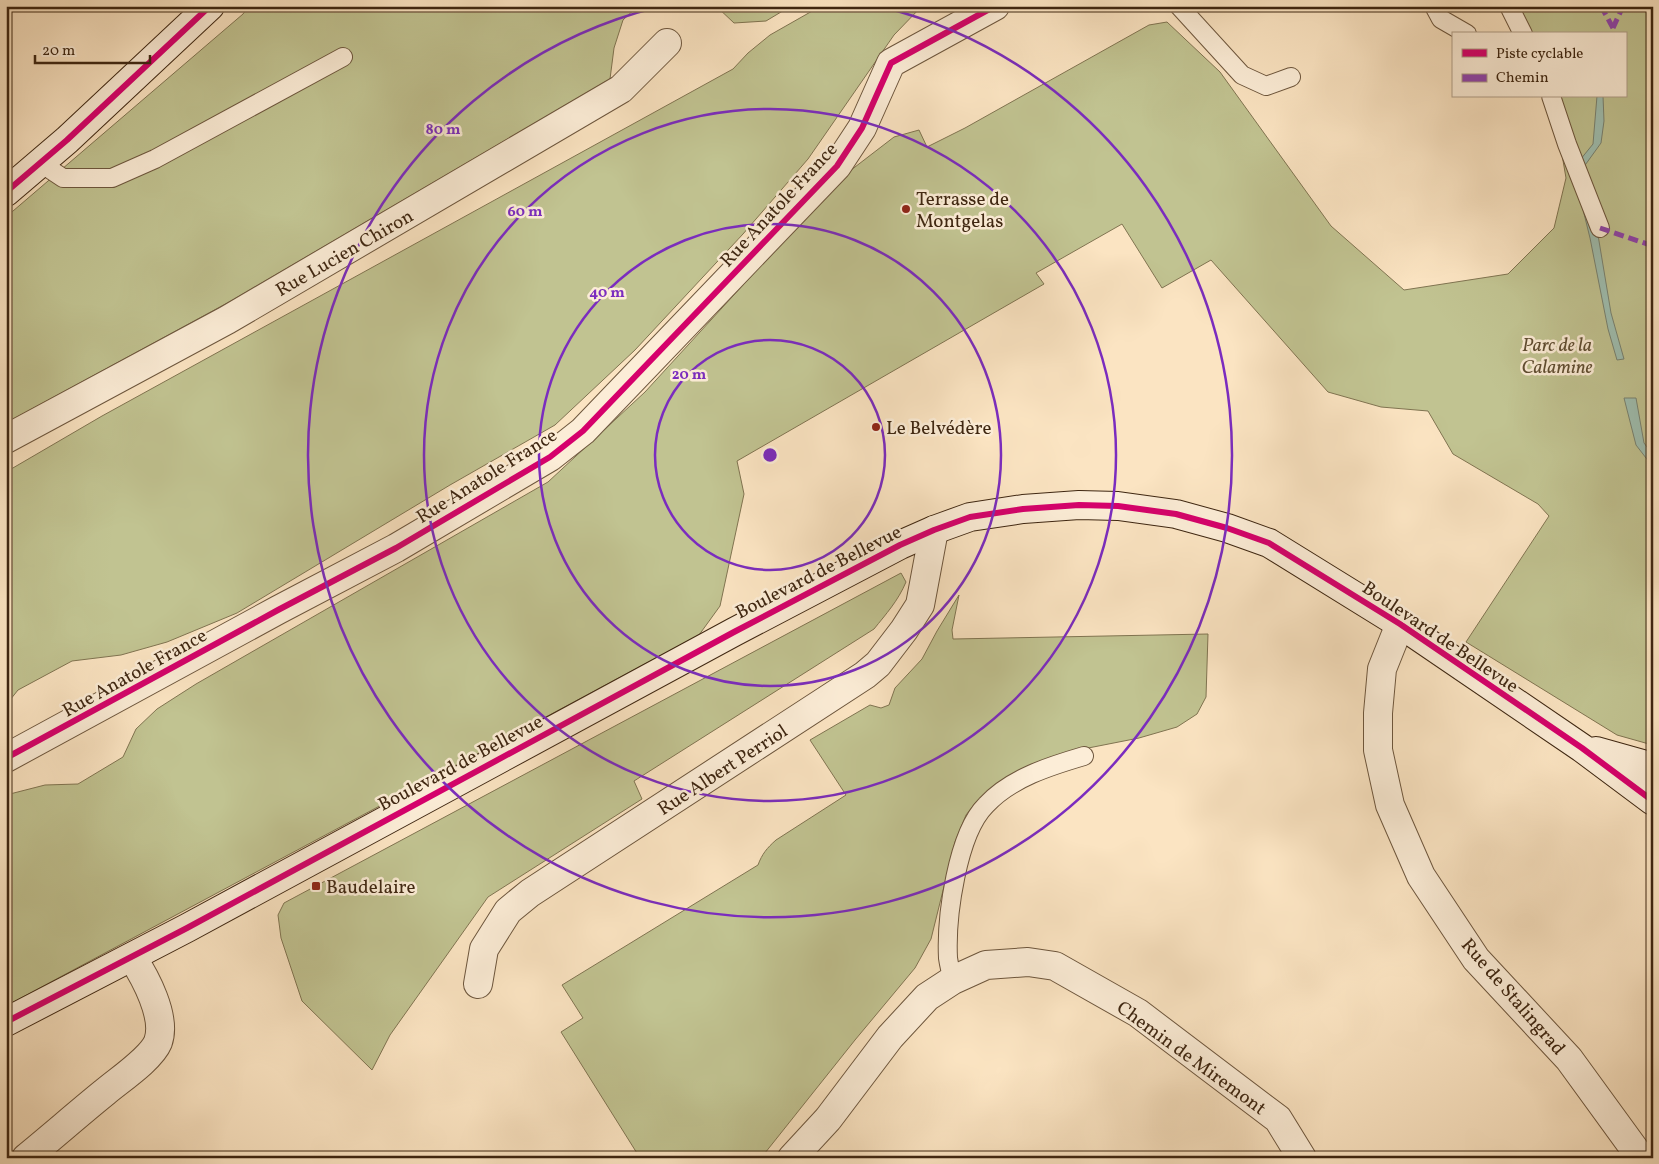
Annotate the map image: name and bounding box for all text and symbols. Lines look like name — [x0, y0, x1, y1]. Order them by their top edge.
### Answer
scale bar — [35, 32, 150, 64]
legend — [1452, 32, 1626, 98]
text: 20 m — [42, 41, 75, 62]
text: Piste cyclable — [1496, 44, 1583, 65]
text: Chemin — [1496, 68, 1549, 89]
text: 80 m — [426, 120, 461, 141]
street label: Rue Anatole France — [715, 137, 844, 273]
place label: Terrasse de Montgelas — [916, 187, 1009, 235]
text: 60 m — [508, 202, 543, 223]
marker: Terrasse de Montgelas — [900, 203, 912, 215]
street label: Rue Lucien Chiron — [271, 204, 419, 304]
text: 40 m — [589, 283, 625, 304]
park label: Parc de la Calamine — [1522, 333, 1593, 381]
text: 20 m — [672, 365, 707, 386]
place label: Le Belvédère — [886, 416, 992, 442]
marker: Le Belvédère — [870, 421, 882, 433]
street label: Rue Anatole France — [412, 423, 562, 531]
centre of rings — [761, 446, 779, 464]
street label: Boulevard de Bellevue — [731, 520, 907, 626]
street label: Boulevard de Bellevue — [1357, 576, 1523, 700]
street label: Rue Anatole France — [58, 623, 212, 724]
street label: Boulevard de Bellevue — [374, 709, 548, 818]
street label: Rue Albert Perriol — [653, 719, 793, 823]
place label: Baudelaire — [326, 875, 416, 901]
marker: Baudelaire — [310, 880, 322, 892]
street label: Rue de Stalingrad — [1454, 933, 1571, 1061]
street label: Chemin de Miremont — [1111, 995, 1271, 1122]

